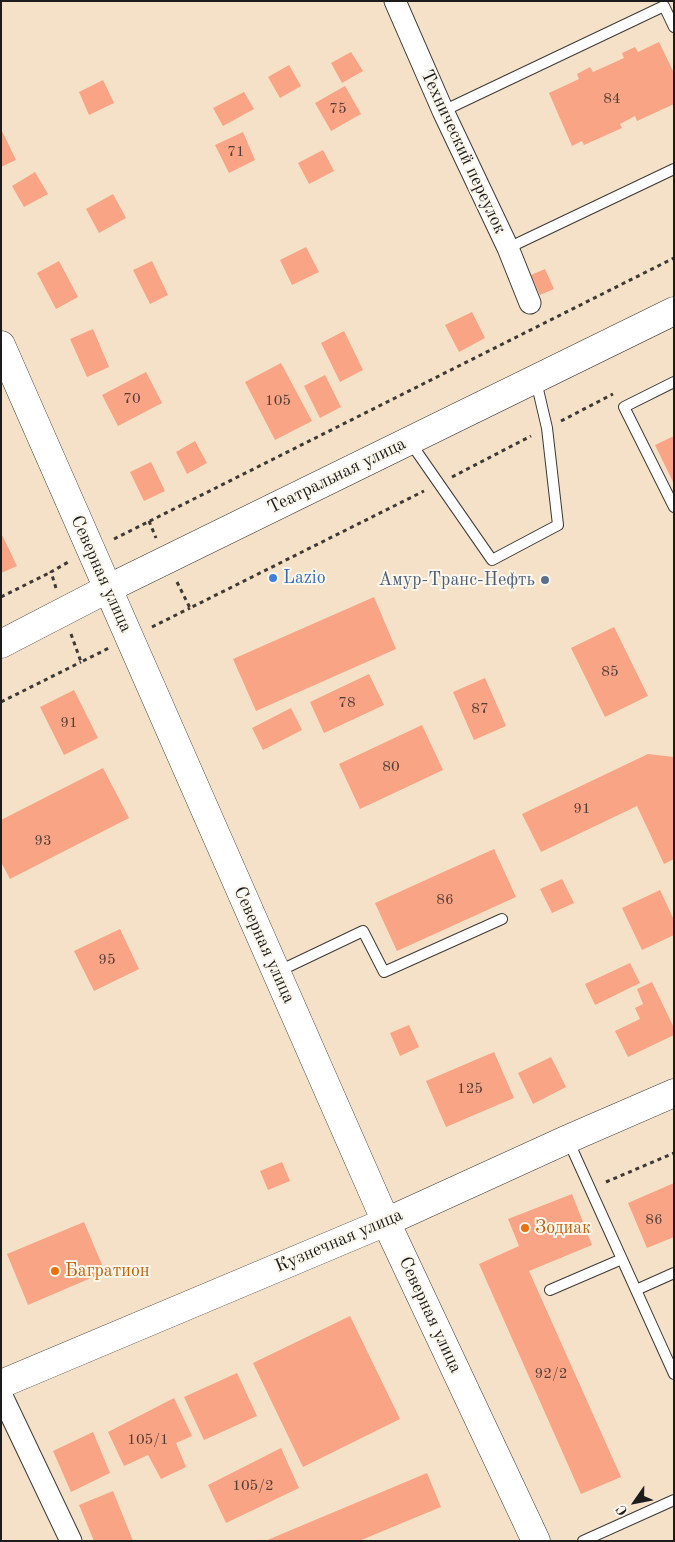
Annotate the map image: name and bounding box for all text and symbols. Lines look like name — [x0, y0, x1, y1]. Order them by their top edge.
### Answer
street label: Технический переулок — [415, 66, 511, 238]
house number: 84 — [603, 90, 621, 108]
house number: 75 — [329, 100, 347, 118]
house number: 71 — [227, 143, 245, 161]
house number: 70 — [123, 390, 141, 408]
house number: 105 — [265, 392, 291, 410]
street label: Театральная улица — [264, 433, 410, 519]
street label: Северная улица — [66, 512, 136, 636]
place label: Lazio — [283, 567, 326, 589]
place label: Амур-Транс-Нефть — [379, 569, 535, 591]
marker: Lazio — [267, 572, 279, 584]
marker: Амур-Транс-Нефть — [539, 574, 551, 586]
house number: 85 — [601, 663, 619, 681]
house number: 78 — [338, 694, 356, 712]
house number: 87 — [471, 700, 489, 718]
house number: 91 — [60, 714, 78, 732]
house number: 80 — [382, 758, 400, 776]
house number: 91 — [573, 800, 591, 818]
house number: 93 — [34, 832, 52, 850]
street label: Северная улица — [229, 883, 299, 1007]
house number: 86 — [436, 891, 454, 909]
house number: 95 — [98, 951, 116, 969]
house number: 125 — [457, 1080, 483, 1098]
street label: Кузнечная улица — [272, 1204, 406, 1278]
house number: 86 — [645, 1211, 663, 1229]
place label: Зодиак — [535, 1217, 591, 1239]
marker: Зодиак — [519, 1222, 531, 1234]
street label: Северная улица — [394, 1253, 466, 1377]
place label: Багратион — [65, 1260, 150, 1282]
marker: Багратион — [49, 1265, 61, 1277]
house number: 92/2 — [535, 1365, 567, 1383]
house number: 105/1 — [127, 1431, 169, 1449]
house number: 105/2 — [232, 1477, 274, 1495]
north arrow — [610, 1477, 660, 1527]
text: С — [614, 1502, 631, 1518]

